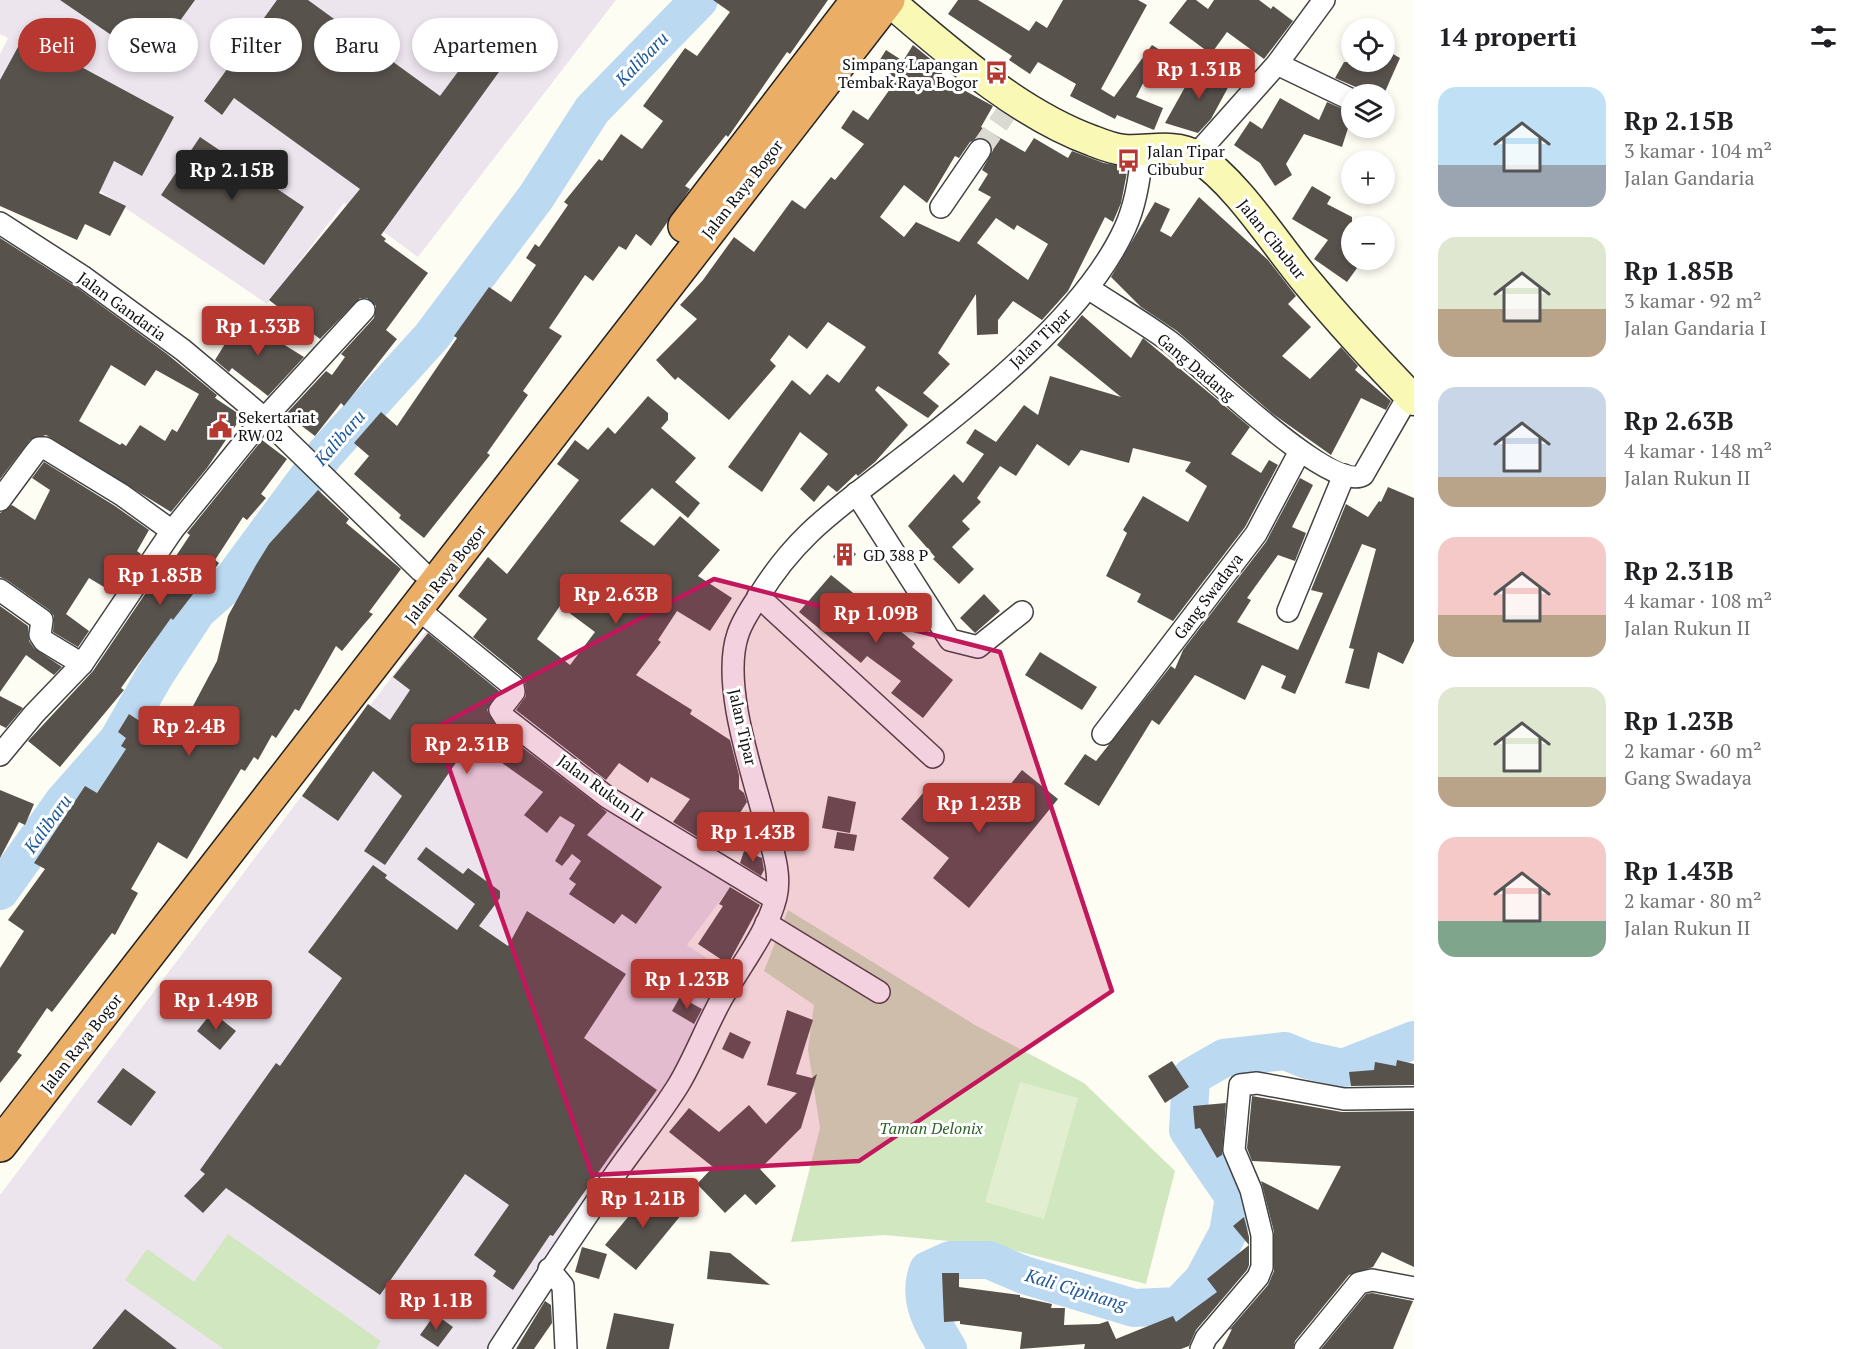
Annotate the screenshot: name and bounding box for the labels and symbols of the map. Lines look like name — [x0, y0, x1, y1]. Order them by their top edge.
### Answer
water label: Kalibaru — [609, 26, 673, 91]
pin: Rp 1.31B — [1137, 49, 1261, 100]
place label: Simpang Lapangan Tembak Raya Bogor — [838, 53, 979, 93]
bus stop icon: Simpang Lapangan Tembak Raya Bogor — [983, 60, 1009, 86]
street label: Jalan Raya Bogor — [696, 134, 788, 243]
place label: Jalan Tipar Cibubur — [1147, 140, 1226, 180]
bus stop icon: Jalan Tipar Cibubur — [1116, 147, 1142, 173]
pin: Rp 2.15B — [170, 150, 294, 201]
street label: Jalan Cibubur — [1233, 194, 1312, 284]
street label: Jalan Gandaria — [73, 266, 171, 346]
street label: Jalan Tipar — [1004, 302, 1076, 373]
pin: Rp 1.33B — [196, 306, 320, 357]
street label: Gang Dadang — [1152, 328, 1240, 406]
water label: Kalibaru — [308, 404, 370, 471]
place label: Sekertariat RW 02 — [238, 406, 316, 446]
public building icon: Sekertariat RW 02 — [207, 413, 233, 439]
street label: Jalan Raya Bogor — [399, 519, 491, 628]
building icon: GD 388 P — [832, 542, 858, 568]
place label: GD 388 P — [863, 544, 928, 566]
street label: Gang Swadaya — [1168, 549, 1248, 643]
pin: Rp 1.85B — [98, 555, 222, 606]
pin: Rp 2.63B — [554, 574, 678, 625]
pin: Rp 1.09B — [814, 593, 938, 644]
street label: Jalan Tipar — [724, 687, 763, 768]
pin: Rp 2.4B — [134, 706, 244, 757]
pin: Rp 2.31B — [405, 724, 529, 775]
street label: Jalan Rukun II — [554, 749, 648, 827]
pin: Rp 1.23B — [917, 783, 1041, 834]
water label: Kalibaru — [17, 789, 76, 858]
pin: Rp 1.43B — [691, 812, 815, 863]
pin: Rp 1.23B — [625, 959, 749, 1010]
pin: Rp 1.49B — [154, 980, 278, 1031]
street label: Jalan Raya Bogor — [35, 988, 127, 1097]
park label: Taman Delonix — [879, 1117, 983, 1139]
pin: Rp 1.21B — [581, 1178, 705, 1229]
water label: Kali Cipinang — [1022, 1262, 1131, 1316]
pin: Rp 1.1B — [381, 1280, 491, 1331]

